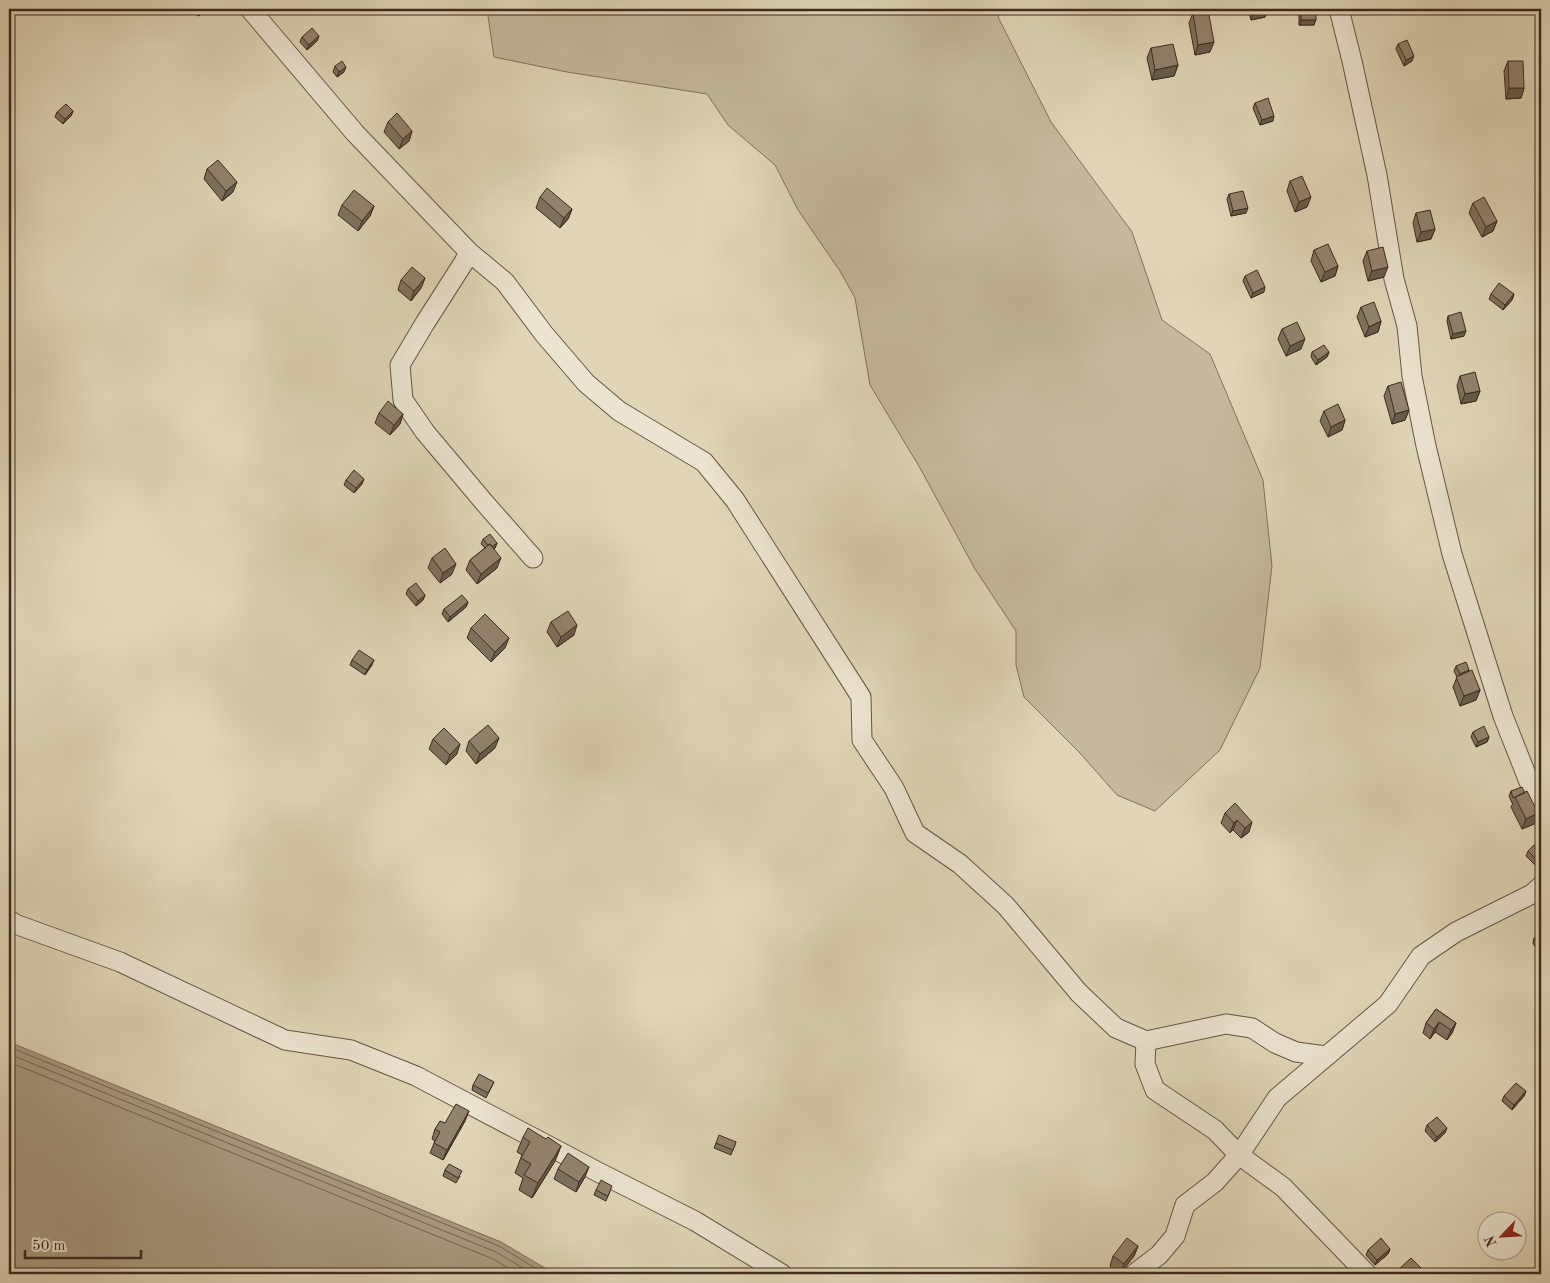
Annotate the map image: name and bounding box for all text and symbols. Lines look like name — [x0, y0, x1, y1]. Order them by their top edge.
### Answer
north arrow — [1478, 1210, 1528, 1260]
scale bar — [25, 1228, 141, 1260]
text: N — [1482, 1233, 1500, 1249]
text: 50 m — [32, 1239, 66, 1254]

